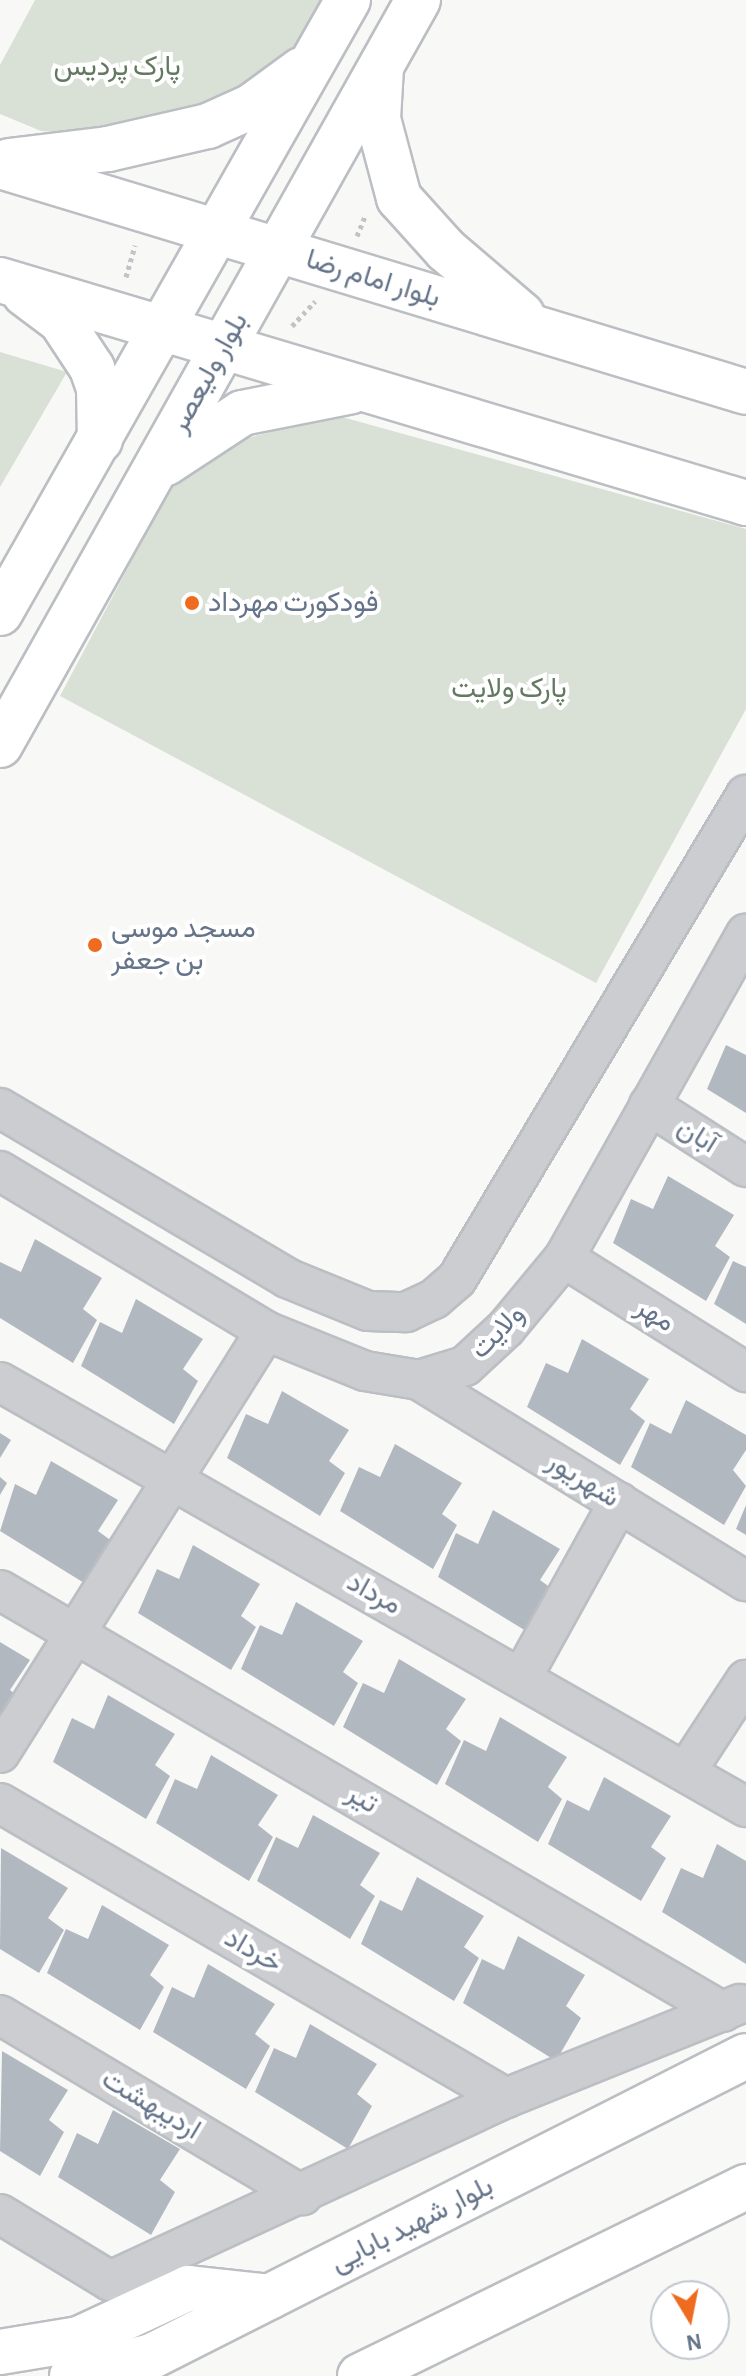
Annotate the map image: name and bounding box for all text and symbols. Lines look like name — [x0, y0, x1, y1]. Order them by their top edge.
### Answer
park label: پارک پردیس — [53, 50, 181, 84]
street label: بلوار امام رضا — [302, 243, 444, 315]
street label: بلوار ولیعصر — [162, 307, 256, 439]
place label: فودکورت مهرداد — [208, 586, 379, 620]
marker: فودکورت مهرداد — [183, 594, 201, 612]
park label: پارک ولایت — [451, 672, 567, 706]
place label: مسجد موسی بن جعفر — [111, 912, 256, 978]
marker: مسجد موسی بن جعفر — [86, 936, 104, 954]
street label: آبان — [671, 1111, 723, 1161]
street label: مهر — [629, 1290, 681, 1340]
street label: ولایت — [464, 1298, 532, 1366]
street label: شهریور — [541, 1445, 625, 1515]
street label: مرداد — [341, 1566, 407, 1622]
street label: تیر — [340, 1777, 384, 1821]
street label: خرداد — [218, 1921, 288, 1981]
street label: اردیبهشت — [95, 2062, 207, 2148]
street label: بلوار شهید بابایی — [325, 2170, 499, 2280]
north arrow — [650, 2280, 730, 2360]
text: N — [684, 2330, 703, 2354]

